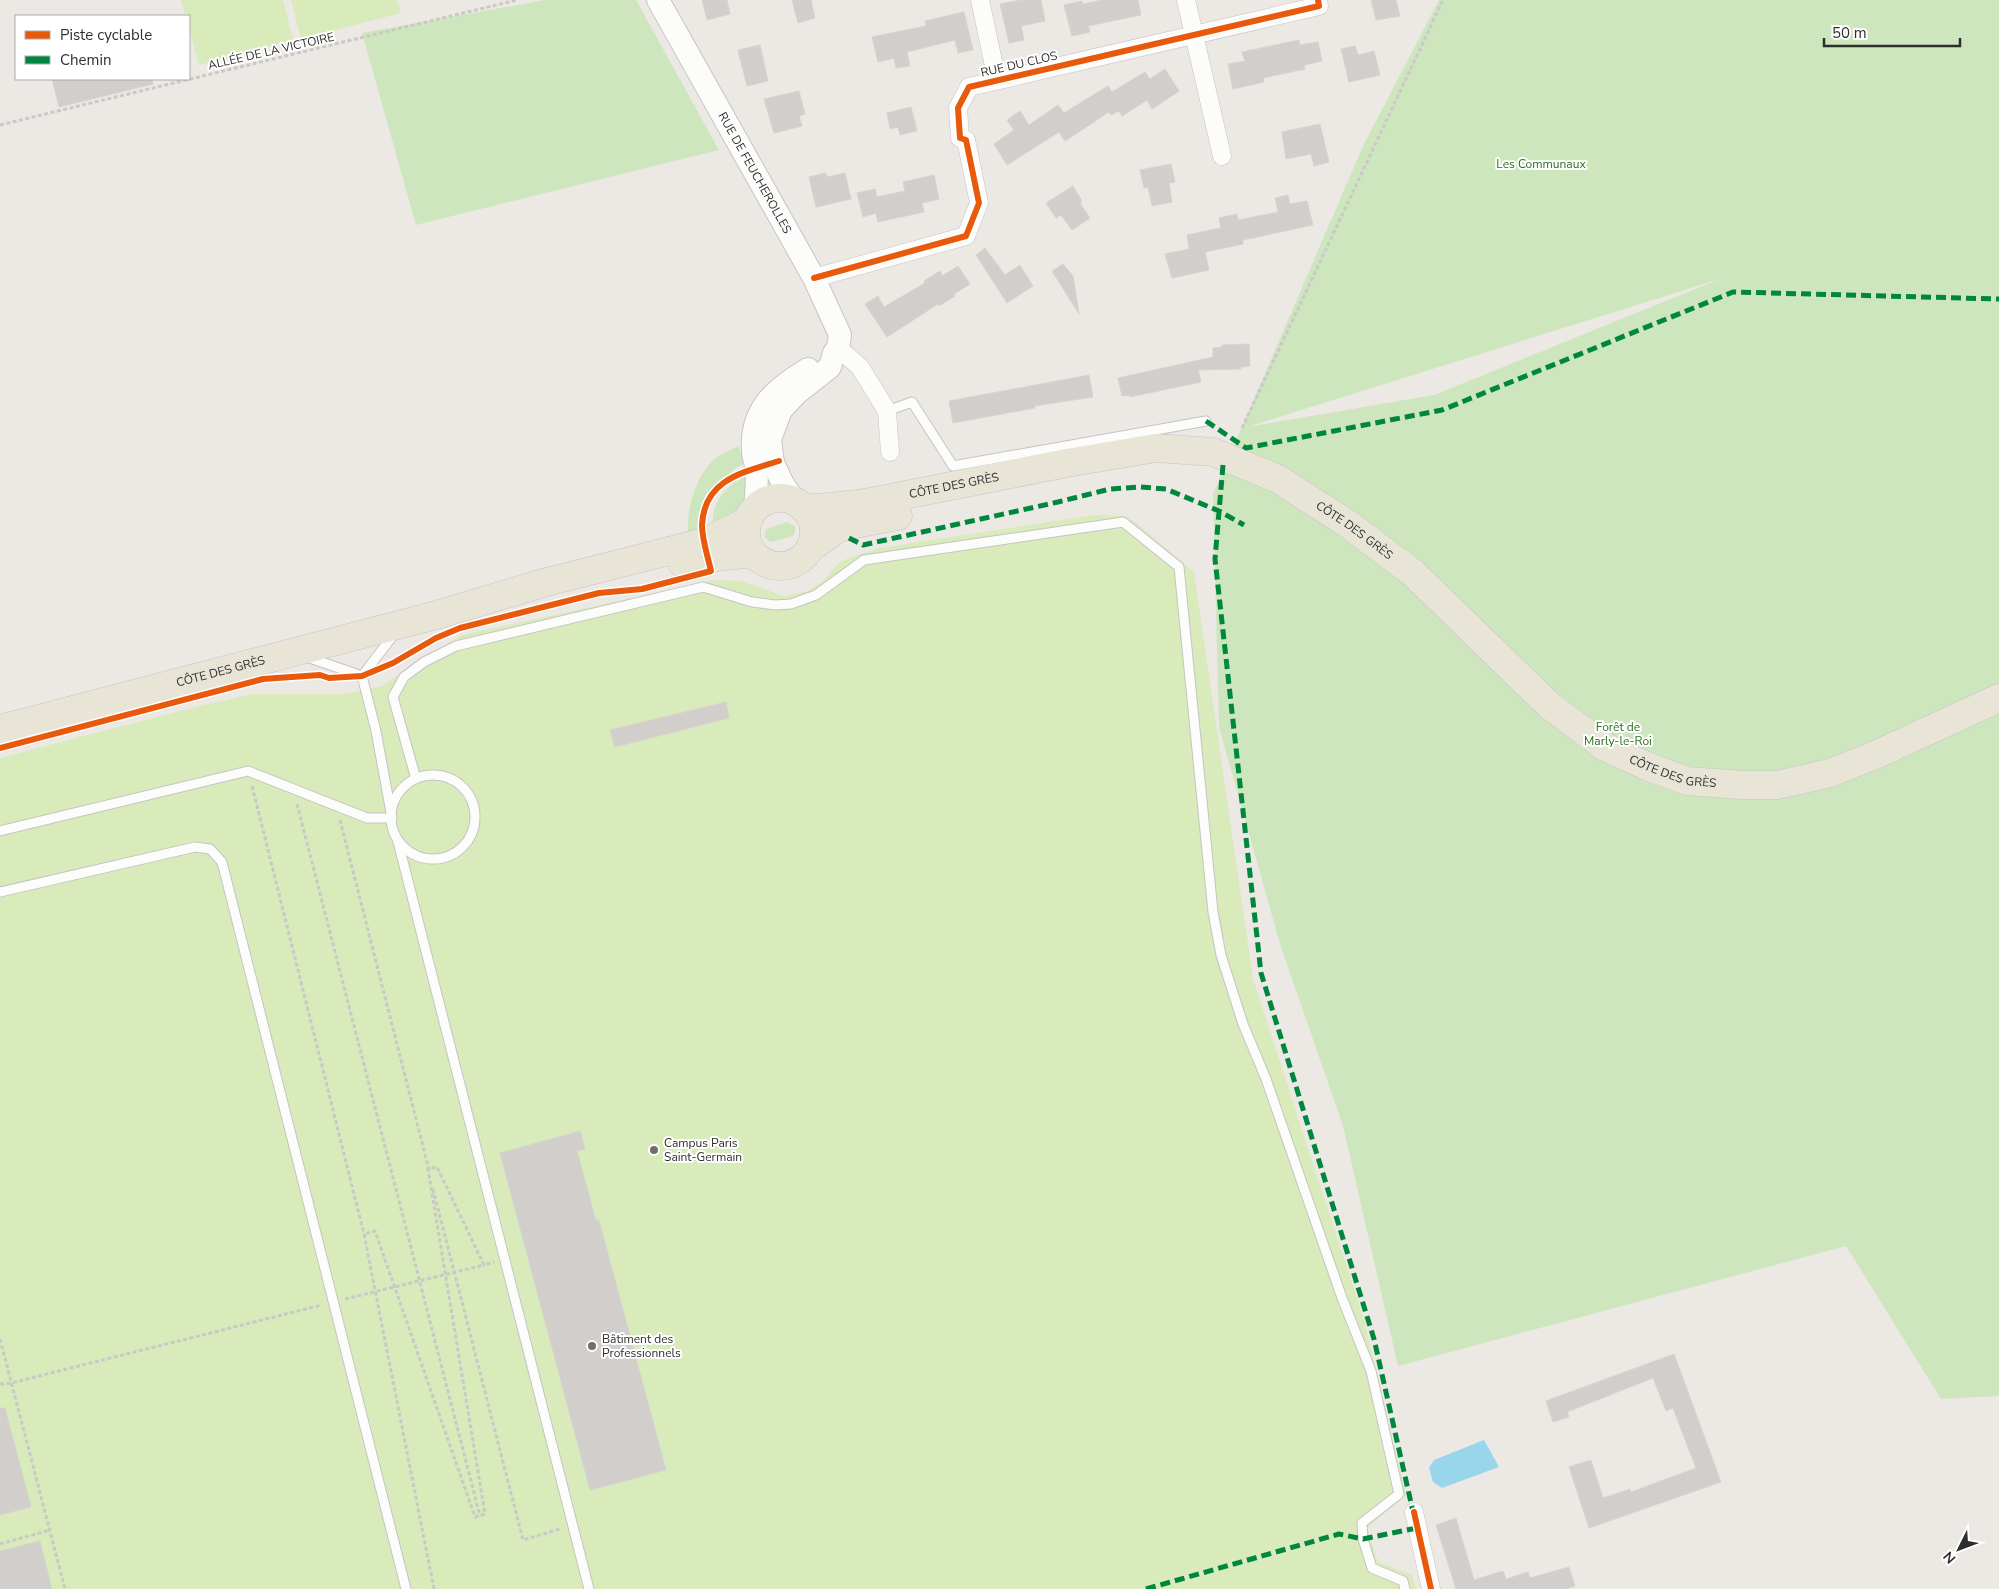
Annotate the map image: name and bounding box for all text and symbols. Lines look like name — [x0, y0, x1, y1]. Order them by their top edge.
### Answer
legend — [15, 15, 190, 80]
scale bar — [1824, 15, 1960, 47]
text: 50 m — [1832, 23, 1867, 43]
text: Piste cyclable — [60, 25, 152, 45]
street label: ALLÉE DE LA VICTOIRE — [206, 29, 336, 73]
street label: RUE DU CLOS — [979, 47, 1059, 81]
text: Chemin — [60, 50, 111, 70]
street label: RUE DE FEUCHEROLLES — [714, 109, 795, 236]
park label: Les Communaux — [1496, 156, 1586, 172]
street label: CÔTE DES GRÈS — [908, 469, 1000, 502]
street label: CÔTE DES GRÈS — [1313, 497, 1396, 563]
street label: CÔTE DES GRÈS — [174, 652, 267, 691]
park label: Forêt de Marly-le-Roi — [1584, 719, 1652, 749]
street label: CÔTE DES GRÈS — [1627, 751, 1717, 791]
place label: Campus Paris Saint-Germain — [664, 1135, 742, 1165]
marker: Campus Paris Saint-Germain — [648, 1144, 660, 1156]
place label: Bâtiment des Professionnels — [602, 1331, 681, 1361]
marker: Bâtiment des Professionnels — [586, 1340, 598, 1352]
north arrow — [1934, 1524, 1984, 1574]
text: N — [1939, 1547, 1960, 1568]

